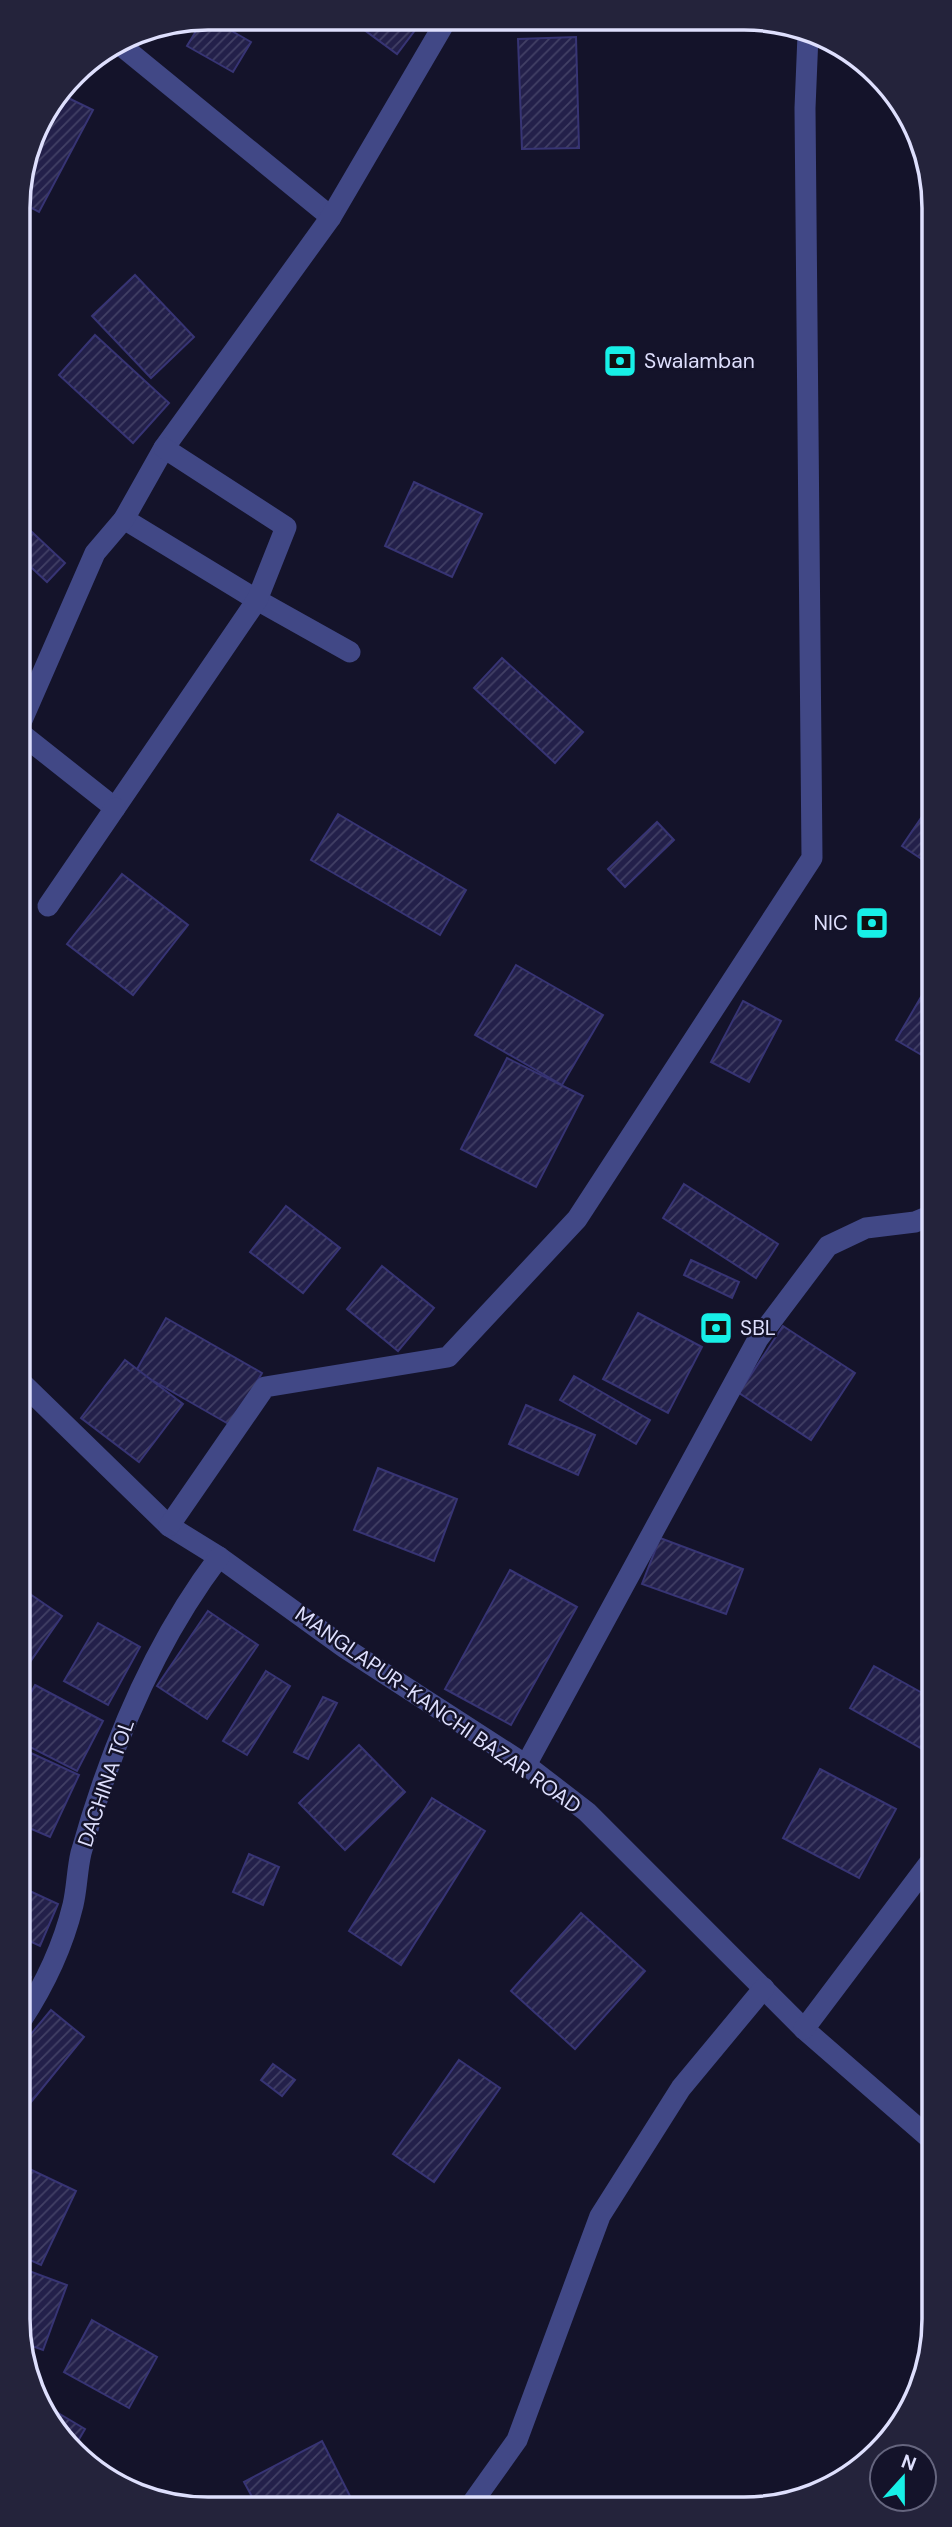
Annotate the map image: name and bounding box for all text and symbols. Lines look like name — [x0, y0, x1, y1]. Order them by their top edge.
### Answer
bank icon: Swalamban — [601, 342, 639, 380]
place label: Swalamban — [644, 347, 755, 375]
bank icon: NIC — [853, 904, 891, 942]
place label: NIC — [814, 909, 848, 937]
bank icon: SBL — [697, 1309, 735, 1347]
place label: SBL — [740, 1314, 776, 1342]
street label: MANGLAPUR-KANCHI BAZAR ROAD — [289, 1600, 587, 1820]
street label: DACHINA TOL — [71, 1715, 141, 1851]
north arrow — [868, 2443, 938, 2513]
text: N — [898, 2448, 920, 2477]

